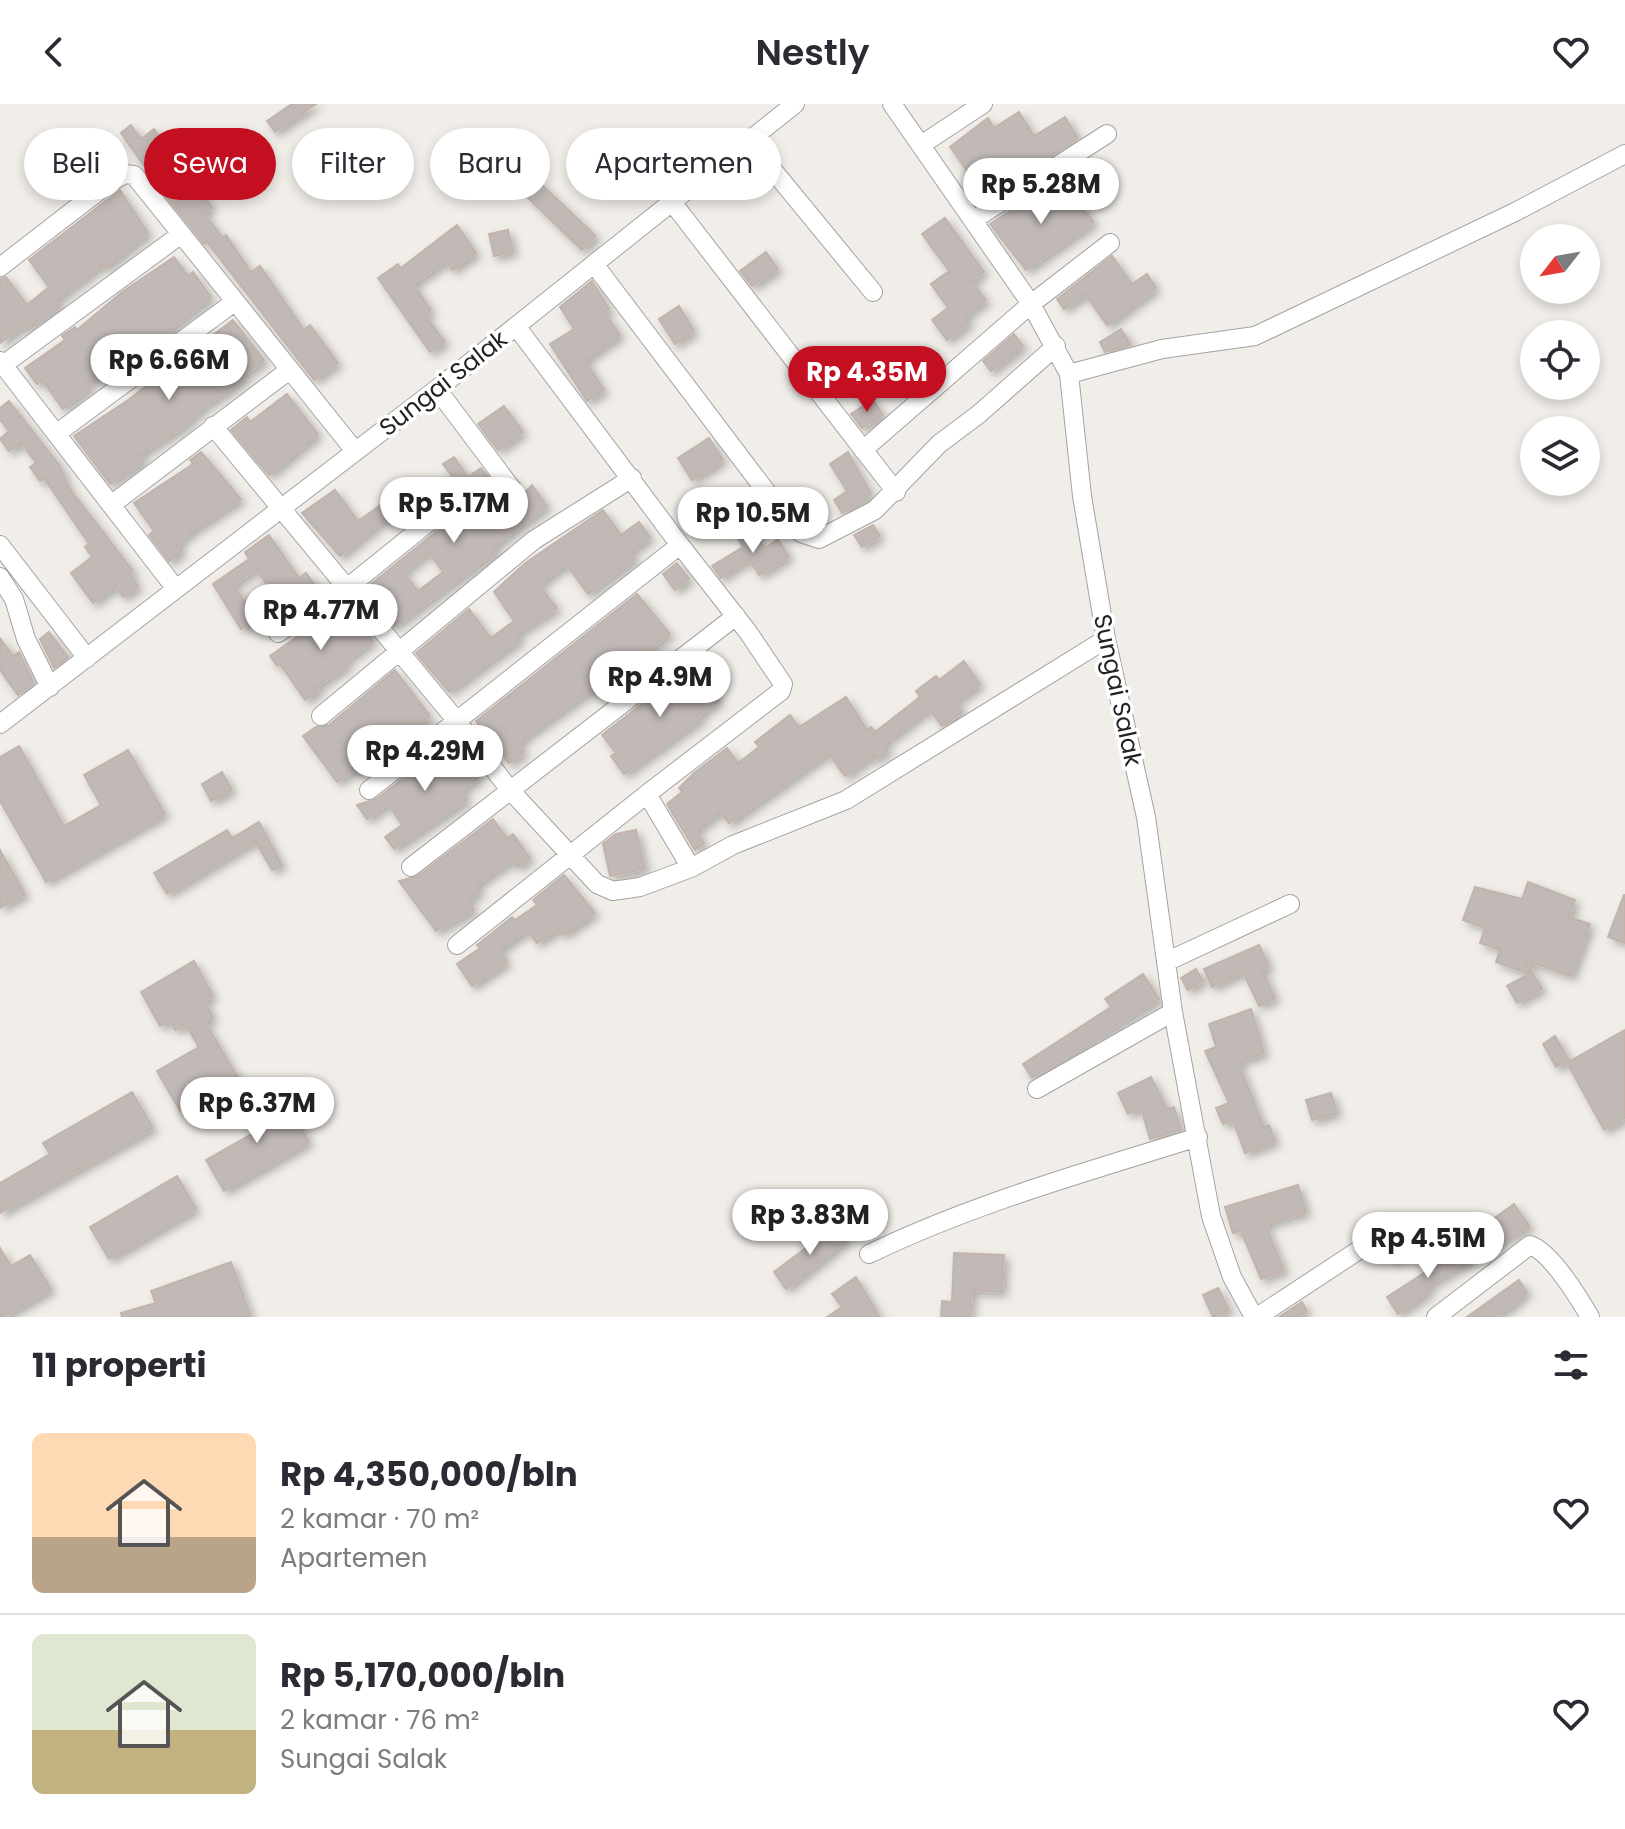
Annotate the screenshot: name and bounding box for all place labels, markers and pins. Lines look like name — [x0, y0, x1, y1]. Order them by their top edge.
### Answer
pin: Rp 5.28M — [958, 158, 1124, 226]
pin: Rp 6.66M — [86, 334, 252, 402]
pin: Rp 4.35M — [784, 346, 950, 414]
pin: Rp 5.17M — [371, 477, 537, 545]
pin: Rp 10.5M — [670, 487, 836, 555]
pin: Rp 4.77M — [238, 584, 404, 652]
pin: Rp 4.9M — [586, 651, 734, 719]
pin: Rp 4.29M — [342, 725, 508, 793]
pin: Rp 6.37M — [174, 1077, 340, 1145]
pin: Rp 3.83M — [727, 1189, 893, 1257]
pin: Rp 4.51M — [1345, 1212, 1511, 1280]

